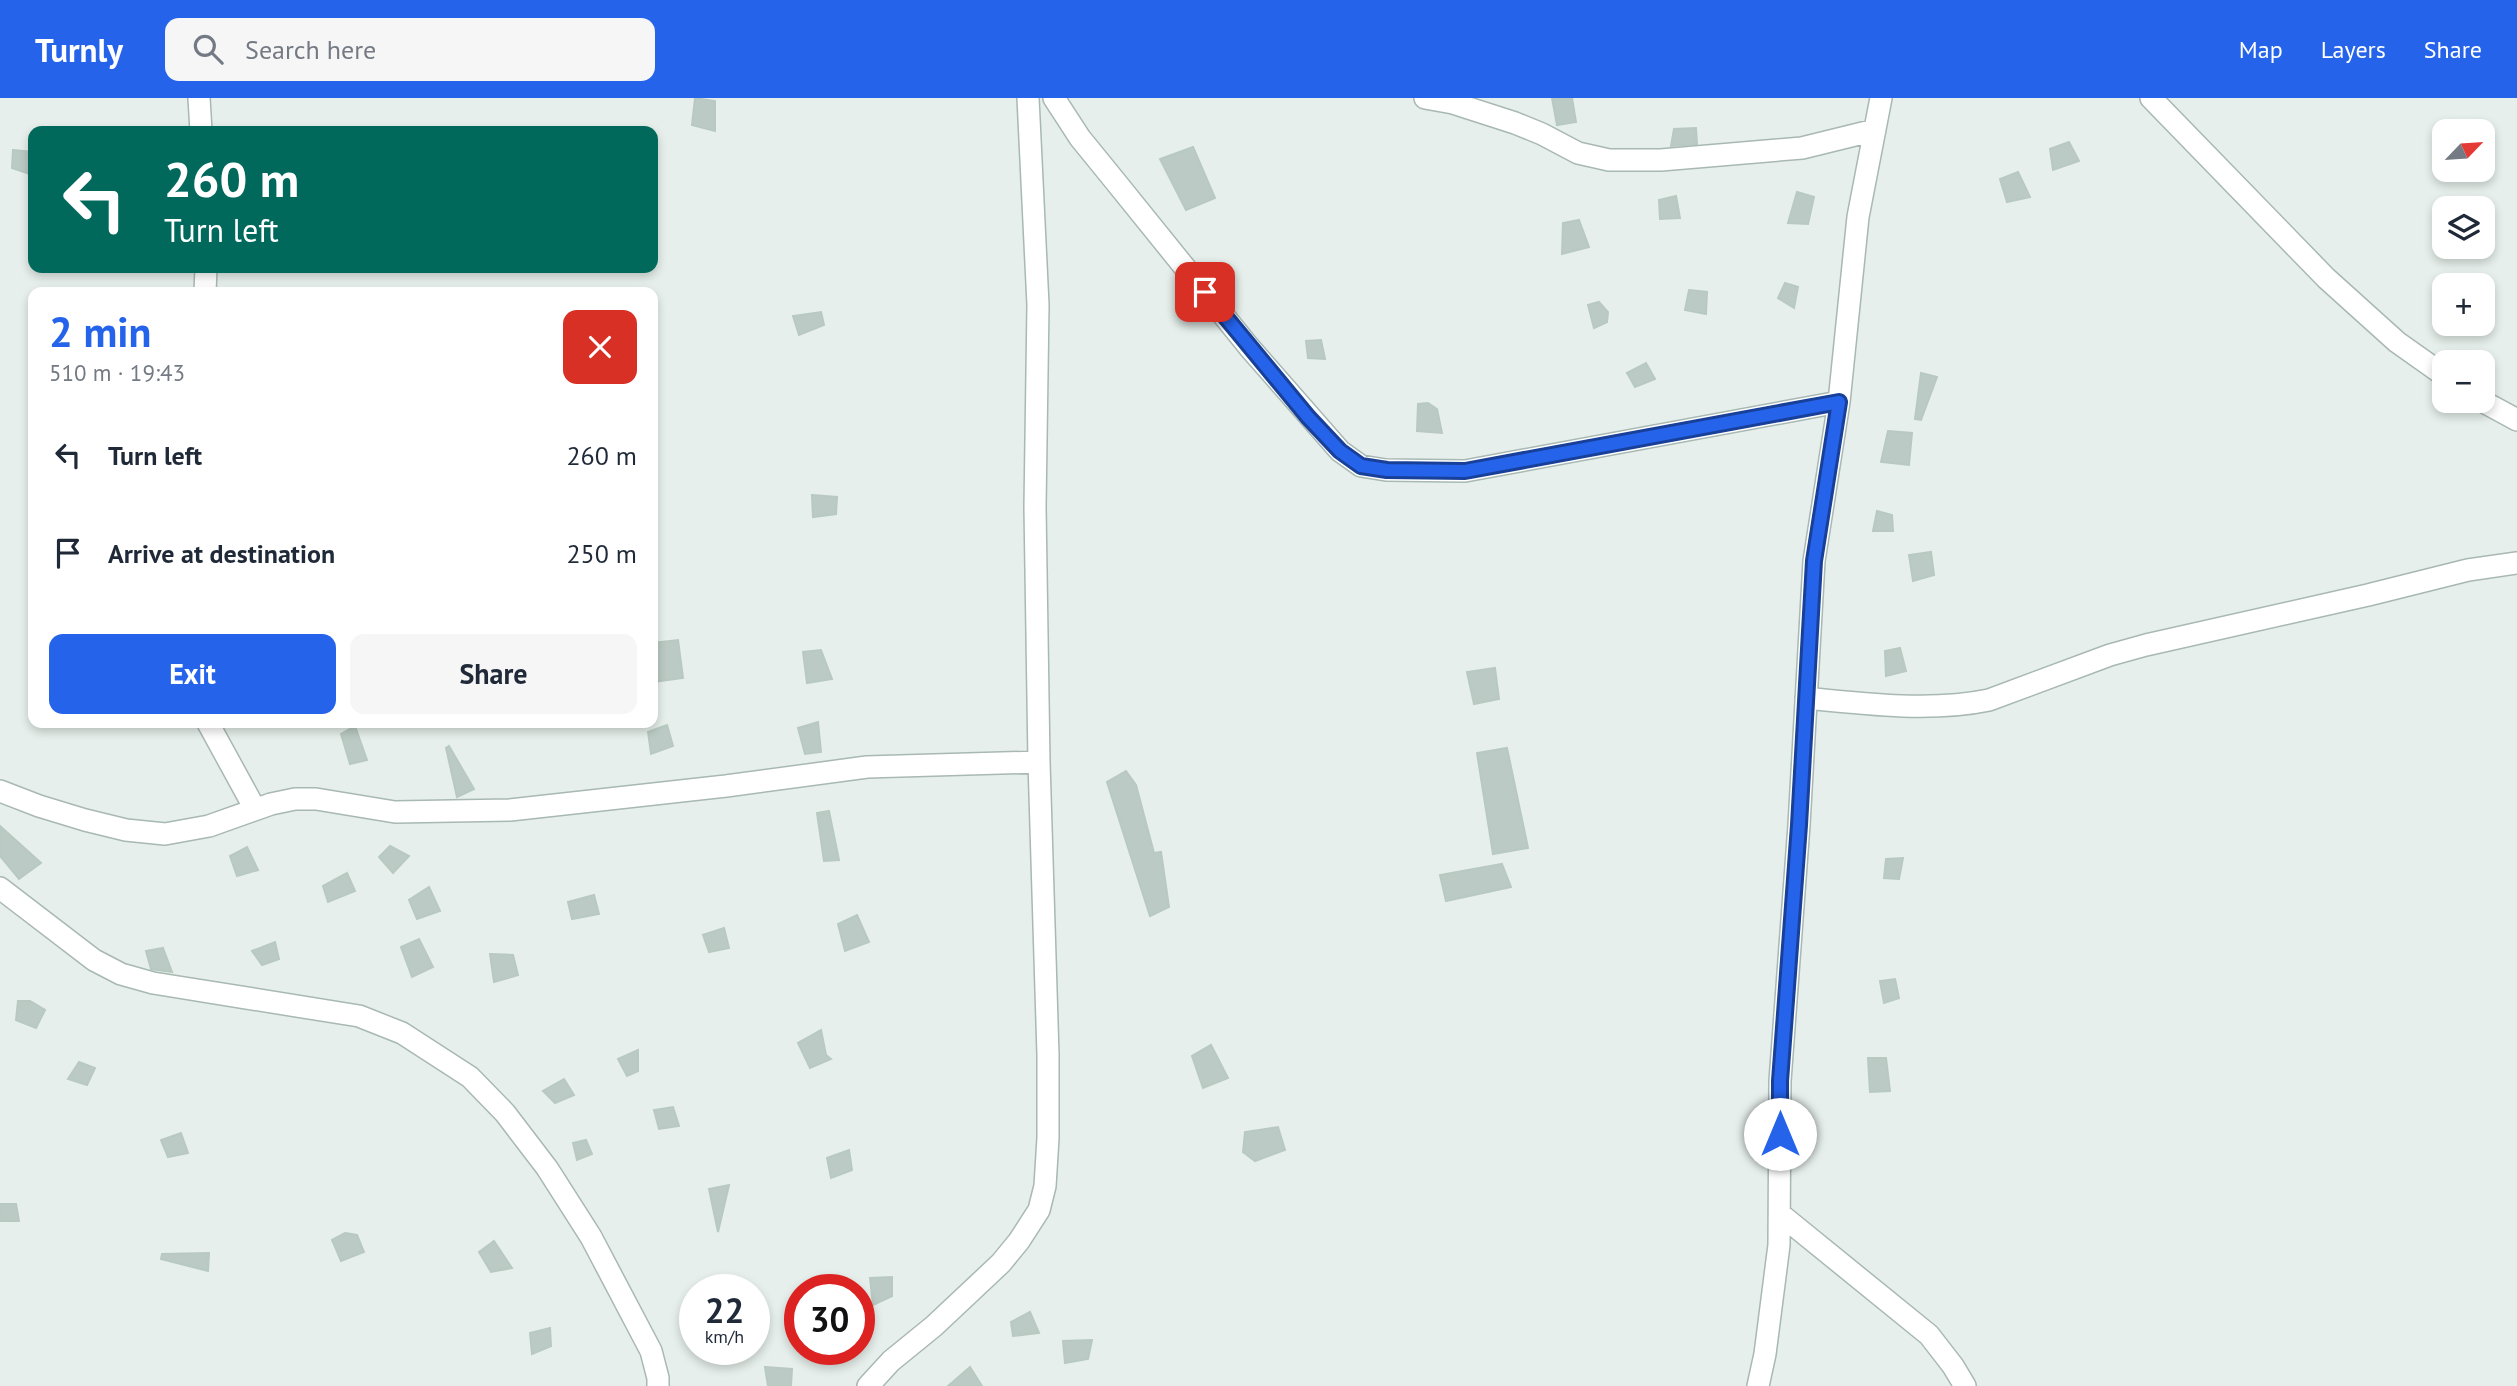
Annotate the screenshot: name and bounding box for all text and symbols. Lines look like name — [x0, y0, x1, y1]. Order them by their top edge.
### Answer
search box — [165, 18, 655, 81]
text: Turnly — [35, 28, 123, 71]
icon: search — [189, 30, 227, 68]
text: Search here — [245, 33, 376, 66]
text: Map — [2239, 34, 2283, 65]
text: Layers — [2321, 34, 2386, 65]
text: Share — [2424, 34, 2482, 65]
north arrow — [2432, 119, 2496, 182]
map controls — [2432, 119, 2495, 413]
text: 260 m — [164, 147, 299, 211]
icon: left — [49, 154, 140, 245]
button: layers — [2432, 196, 2495, 259]
text: Turn left — [164, 209, 279, 251]
pin — [1175, 262, 1235, 322]
icon: arrive — [1186, 273, 1224, 311]
button: + — [2432, 273, 2495, 336]
text: 2 min — [49, 304, 151, 359]
button: close — [563, 310, 637, 384]
button: − — [2432, 350, 2495, 413]
text: 510 m · 19:43 — [49, 358, 185, 387]
icon: left — [49, 436, 87, 474]
text: Turn left — [108, 439, 202, 472]
text: 260 m — [566, 439, 637, 472]
icon: arrive — [49, 534, 87, 572]
text: Arrive at destination — [108, 537, 335, 570]
text: 250 m — [566, 537, 637, 570]
button: Exit — [49, 634, 336, 714]
button: Share — [350, 634, 637, 714]
position arrow — [1743, 1097, 1817, 1171]
speed limit sign: 30 — [784, 1274, 875, 1365]
text: 22 — [705, 1287, 744, 1333]
text: km/h — [705, 1325, 744, 1348]

